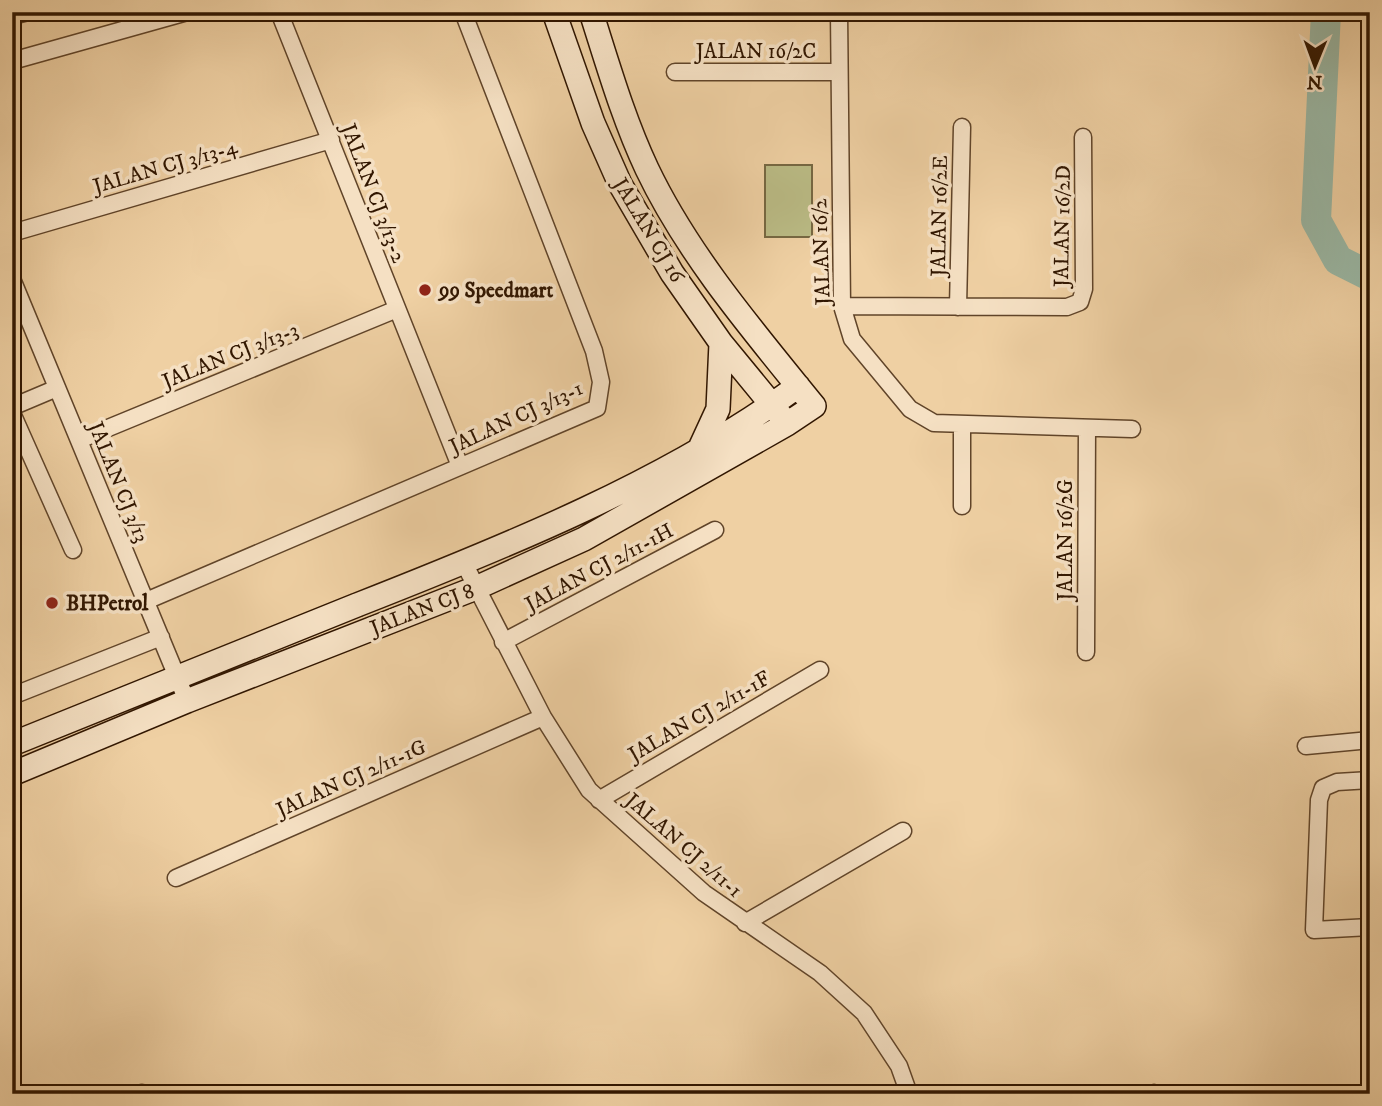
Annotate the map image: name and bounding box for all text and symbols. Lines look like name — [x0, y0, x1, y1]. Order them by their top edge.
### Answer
north arrow — [1280, 32, 1350, 102]
street label: JALAN 16/2C — [694, 39, 816, 65]
text: N — [1306, 70, 1323, 93]
street label: JALAN CJ 3/13-2 — [334, 118, 412, 267]
street label: JALAN CJ 3/13-4 — [88, 134, 241, 200]
street label: JALAN 16/2E — [926, 155, 954, 279]
street label: JALAN 16/2D — [1049, 165, 1077, 289]
street label: JALAN CJ 16 — [606, 172, 690, 288]
street label: JALAN 16/2 — [807, 198, 837, 308]
place label: 99 Speedmart — [437, 278, 553, 304]
marker: 99 Speedmart — [417, 282, 433, 298]
street label: JALAN CJ 3/13-3 — [157, 317, 302, 396]
street label: JALAN CJ 3/13-1 — [444, 376, 587, 461]
street label: JALAN CJ 3/13 — [81, 416, 154, 547]
street label: JALAN 16/2G — [1053, 479, 1079, 603]
street label: JALAN CJ 2/11-1H — [519, 518, 678, 619]
street label: JALAN CJ 8 — [365, 578, 478, 642]
place label: BHPetrol — [66, 591, 149, 617]
marker: BHPetrol — [44, 595, 60, 611]
street label: JALAN CJ 2/11-1F — [622, 666, 775, 769]
street label: JALAN CJ 2/11-1G — [271, 734, 431, 824]
street label: JALAN CJ 2/11-1 — [618, 787, 747, 904]

